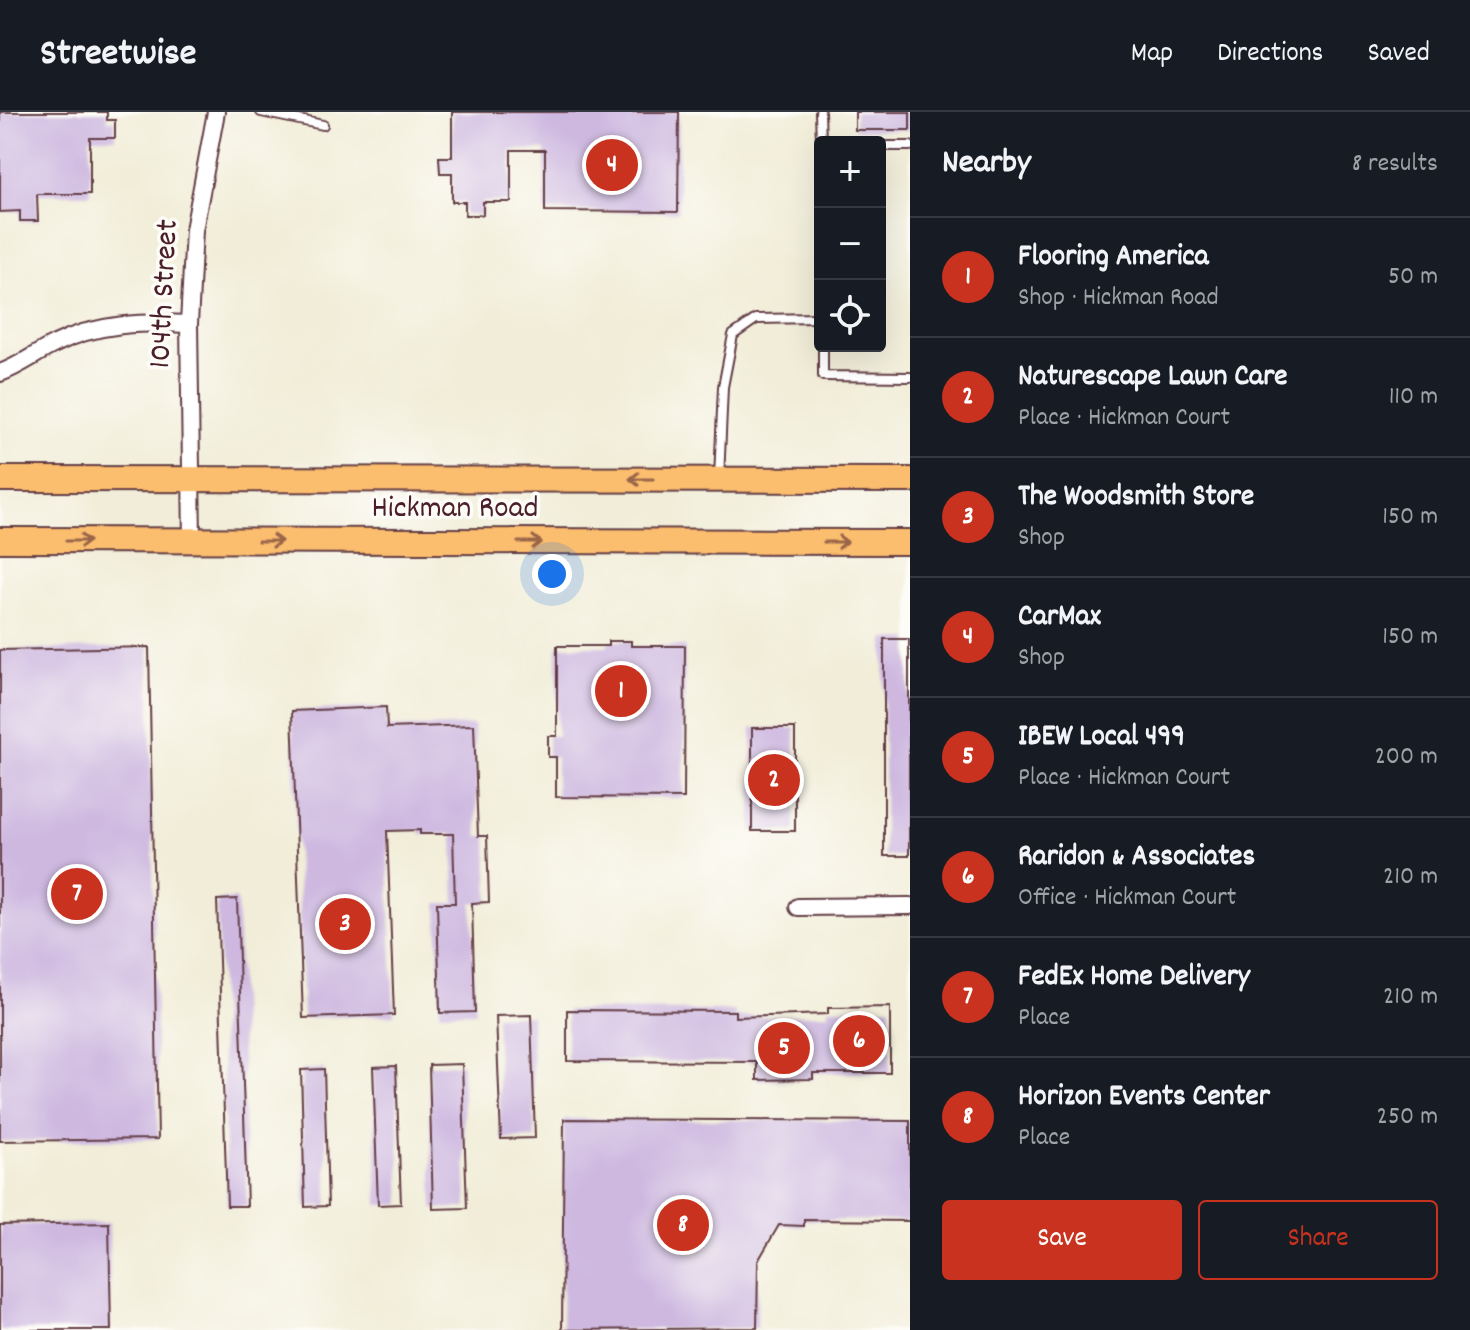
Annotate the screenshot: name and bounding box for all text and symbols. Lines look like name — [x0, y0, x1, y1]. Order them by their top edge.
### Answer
text: Streetwise — [40, 28, 197, 83]
text: Map — [1131, 35, 1173, 75]
text: Directions — [1217, 35, 1323, 75]
text: Saved — [1367, 35, 1430, 75]
pin: 4 — [586, 135, 638, 195]
map controls — [814, 136, 886, 352]
button: + — [814, 136, 886, 208]
text: Nearby — [942, 140, 1031, 189]
text: 8 results — [1352, 146, 1438, 183]
button: − — [814, 208, 886, 280]
street label: 104th Street — [139, 218, 193, 370]
text: Flooring America — [1018, 237, 1209, 280]
text: 1 — [965, 259, 971, 296]
text: 50 m — [1388, 259, 1438, 296]
button: locate — [814, 280, 886, 352]
text: Shop · Hickman Road — [1018, 280, 1219, 317]
text: Naturescape Lawn Care — [1018, 357, 1288, 400]
text: 2 — [962, 379, 974, 416]
text: 110 m — [1389, 379, 1438, 416]
text: Place · Hickman Court — [1018, 400, 1230, 437]
one-way arrow — [628, 471, 655, 487]
text: The Woodsmith Store — [1018, 477, 1254, 520]
street label: Hickman Road — [371, 487, 539, 533]
text: 3 — [962, 499, 974, 536]
text: 150 m — [1382, 499, 1438, 536]
text: Shop — [1018, 520, 1065, 557]
one-way arrow — [64, 533, 91, 548]
one-way arrow — [256, 533, 283, 549]
one-way arrow — [516, 534, 543, 550]
one-way arrow — [822, 534, 849, 550]
your location — [532, 554, 572, 594]
text: CarMax — [1018, 597, 1101, 640]
text: 4 — [963, 619, 973, 656]
text: 150 m — [1382, 619, 1438, 656]
text: Shop — [1018, 640, 1065, 677]
pin: 1 — [595, 661, 647, 721]
text: IBEW Local 499 — [1018, 717, 1185, 760]
text: 5 — [962, 739, 974, 776]
text: 200 m — [1374, 739, 1438, 776]
pin: 2 — [748, 750, 800, 810]
text: Place · Hickman Court — [1018, 760, 1230, 797]
text: Raridon & Associates — [1018, 837, 1255, 880]
text: 6 — [962, 859, 974, 896]
text: 210 m — [1383, 859, 1438, 896]
pin: 7 — [51, 864, 103, 924]
text: Office · Hickman Court — [1018, 880, 1236, 917]
pin: 3 — [319, 894, 371, 954]
text: FedEx Home Delivery — [1018, 957, 1250, 1000]
text: 7 — [963, 979, 973, 1016]
text: 210 m — [1383, 979, 1438, 1016]
text: Place — [1018, 1000, 1070, 1037]
pin: 6 — [833, 1011, 885, 1071]
pin: 5 — [758, 1018, 810, 1078]
text: Horizon Events Center — [1018, 1077, 1270, 1120]
text: 8 — [963, 1099, 973, 1136]
text: 250 m — [1377, 1099, 1438, 1136]
text: Place — [1018, 1120, 1070, 1157]
pin: 8 — [657, 1195, 709, 1255]
button: Save — [942, 1200, 1182, 1280]
button: Share — [1198, 1200, 1438, 1280]

